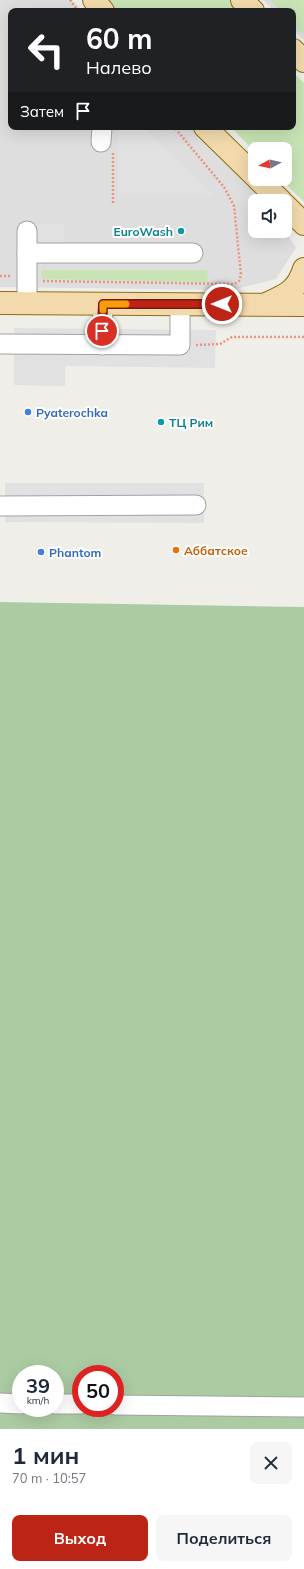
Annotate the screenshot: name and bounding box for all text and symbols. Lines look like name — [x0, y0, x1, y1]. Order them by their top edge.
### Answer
text: 60 m — [86, 21, 152, 56]
icon: left — [20, 24, 72, 76]
text: Налево — [86, 56, 152, 79]
icon: arrive — [72, 100, 94, 122]
text: Затем — [20, 102, 64, 121]
north arrow — [248, 142, 292, 186]
map controls — [248, 142, 292, 238]
button: sound — [248, 194, 292, 238]
place label: EuroWash — [114, 224, 173, 239]
marker: EuroWash — [176, 226, 186, 236]
position arrow — [201, 283, 243, 325]
pin — [85, 314, 119, 348]
icon: arrive — [91, 320, 113, 342]
place label: Pyaterochka — [36, 405, 108, 420]
marker: Pyaterochka — [23, 407, 33, 417]
place label: ТЦ Рим — [169, 415, 213, 430]
marker: ТЦ Рим — [156, 417, 166, 427]
place label: Аббатское — [184, 543, 248, 558]
place label: Phantom — [49, 545, 101, 560]
marker: Аббатское — [171, 545, 181, 555]
marker: Phantom — [36, 547, 46, 557]
speed limit sign: 50 — [72, 1365, 124, 1417]
text: 39 — [26, 1373, 50, 1398]
text: km/h — [27, 1394, 49, 1407]
text: 1 мин — [12, 1440, 79, 1470]
button: close — [250, 1442, 292, 1484]
text: 70 m · 10:57 — [12, 1470, 86, 1486]
button: Выход — [12, 1515, 148, 1561]
button: Поделиться — [156, 1515, 292, 1561]

